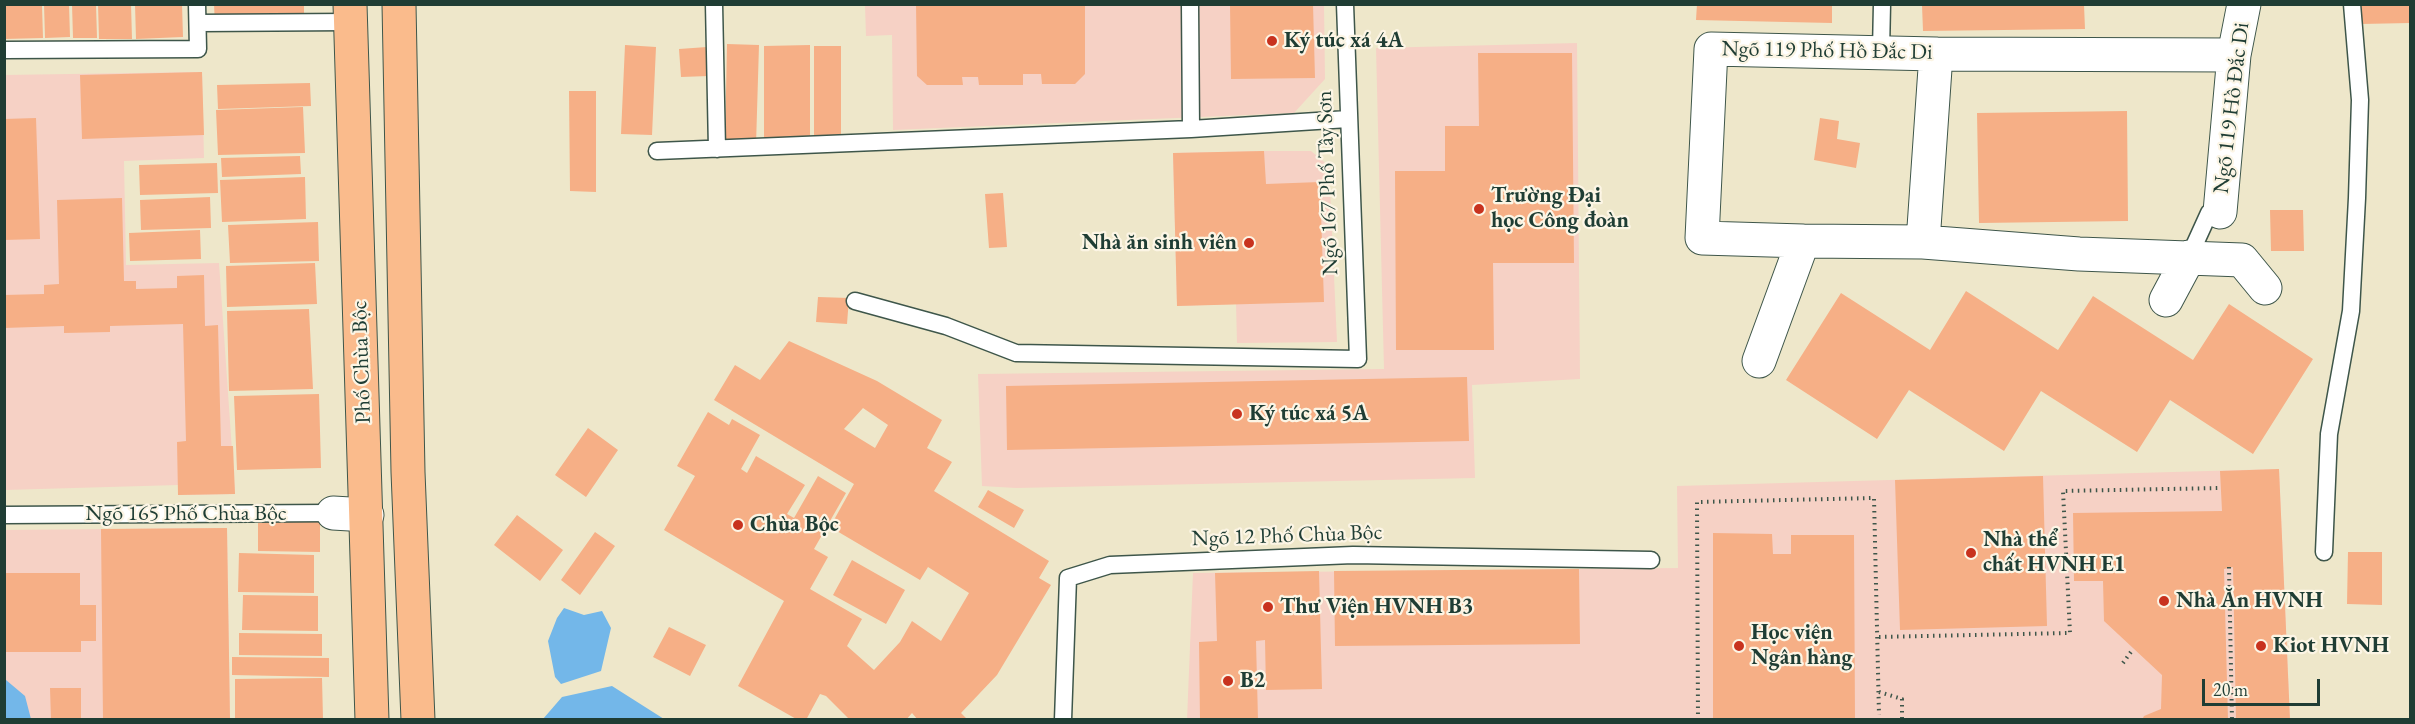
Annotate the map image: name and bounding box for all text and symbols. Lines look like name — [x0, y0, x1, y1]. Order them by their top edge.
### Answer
street label: Ngõ 119 Hồ Đắc Di — [2208, 21, 2256, 195]
place label: Ký túc xá 4A — [1284, 28, 1403, 54]
marker: Ký túc xá 4A — [1265, 34, 1279, 48]
street label: Ngõ 119 Phố Hồ Đắc Di — [1721, 36, 1933, 66]
street label: Ngõ 167 Phố Tây Sơn — [1312, 90, 1344, 276]
place label: Trường Đại học Công đoàn — [1491, 183, 1629, 234]
marker: Trường Đại học Công đoàn — [1472, 202, 1486, 216]
place label: Nhà ăn sinh viên — [1082, 230, 1237, 256]
marker: Nhà ăn sinh viên — [1242, 236, 1256, 250]
street label: Phố Chùa Bộc — [347, 300, 377, 424]
place label: Ký túc xá 5A — [1249, 401, 1368, 427]
marker: Ký túc xá 5A — [1230, 407, 1244, 421]
street label: Ngõ 165 Phố Chùa Bộc — [85, 501, 287, 527]
place label: Chùa Bộc — [750, 512, 839, 538]
marker: Chùa Bộc — [731, 518, 745, 532]
street label: Ngõ 12 Phố Chùa Bộc — [1191, 519, 1383, 553]
place label: Nhà thể chất HVNH E1 — [1983, 527, 2125, 578]
marker: Nhà thể chất HVNH E1 — [1964, 546, 1978, 560]
place label: Nhà Ăn HVNH — [2176, 588, 2323, 614]
place label: Thư Viện HVNH B3 — [1280, 594, 1473, 620]
marker: Nhà Ăn HVNH — [2157, 594, 2171, 608]
marker: Thư Viện HVNH B3 — [1261, 600, 1275, 614]
place label: Học viện Ngân hàng — [1751, 620, 1852, 672]
place label: Kiot HVNH — [2273, 633, 2389, 659]
marker: Học viện Ngân hàng — [1732, 639, 1746, 653]
marker: Kiot HVNH — [2254, 639, 2268, 653]
scale bar — [2205, 667, 2324, 705]
place label: B2 — [1240, 668, 1265, 694]
marker: B2 — [1221, 674, 1235, 688]
text: 20 m — [2213, 678, 2248, 701]

